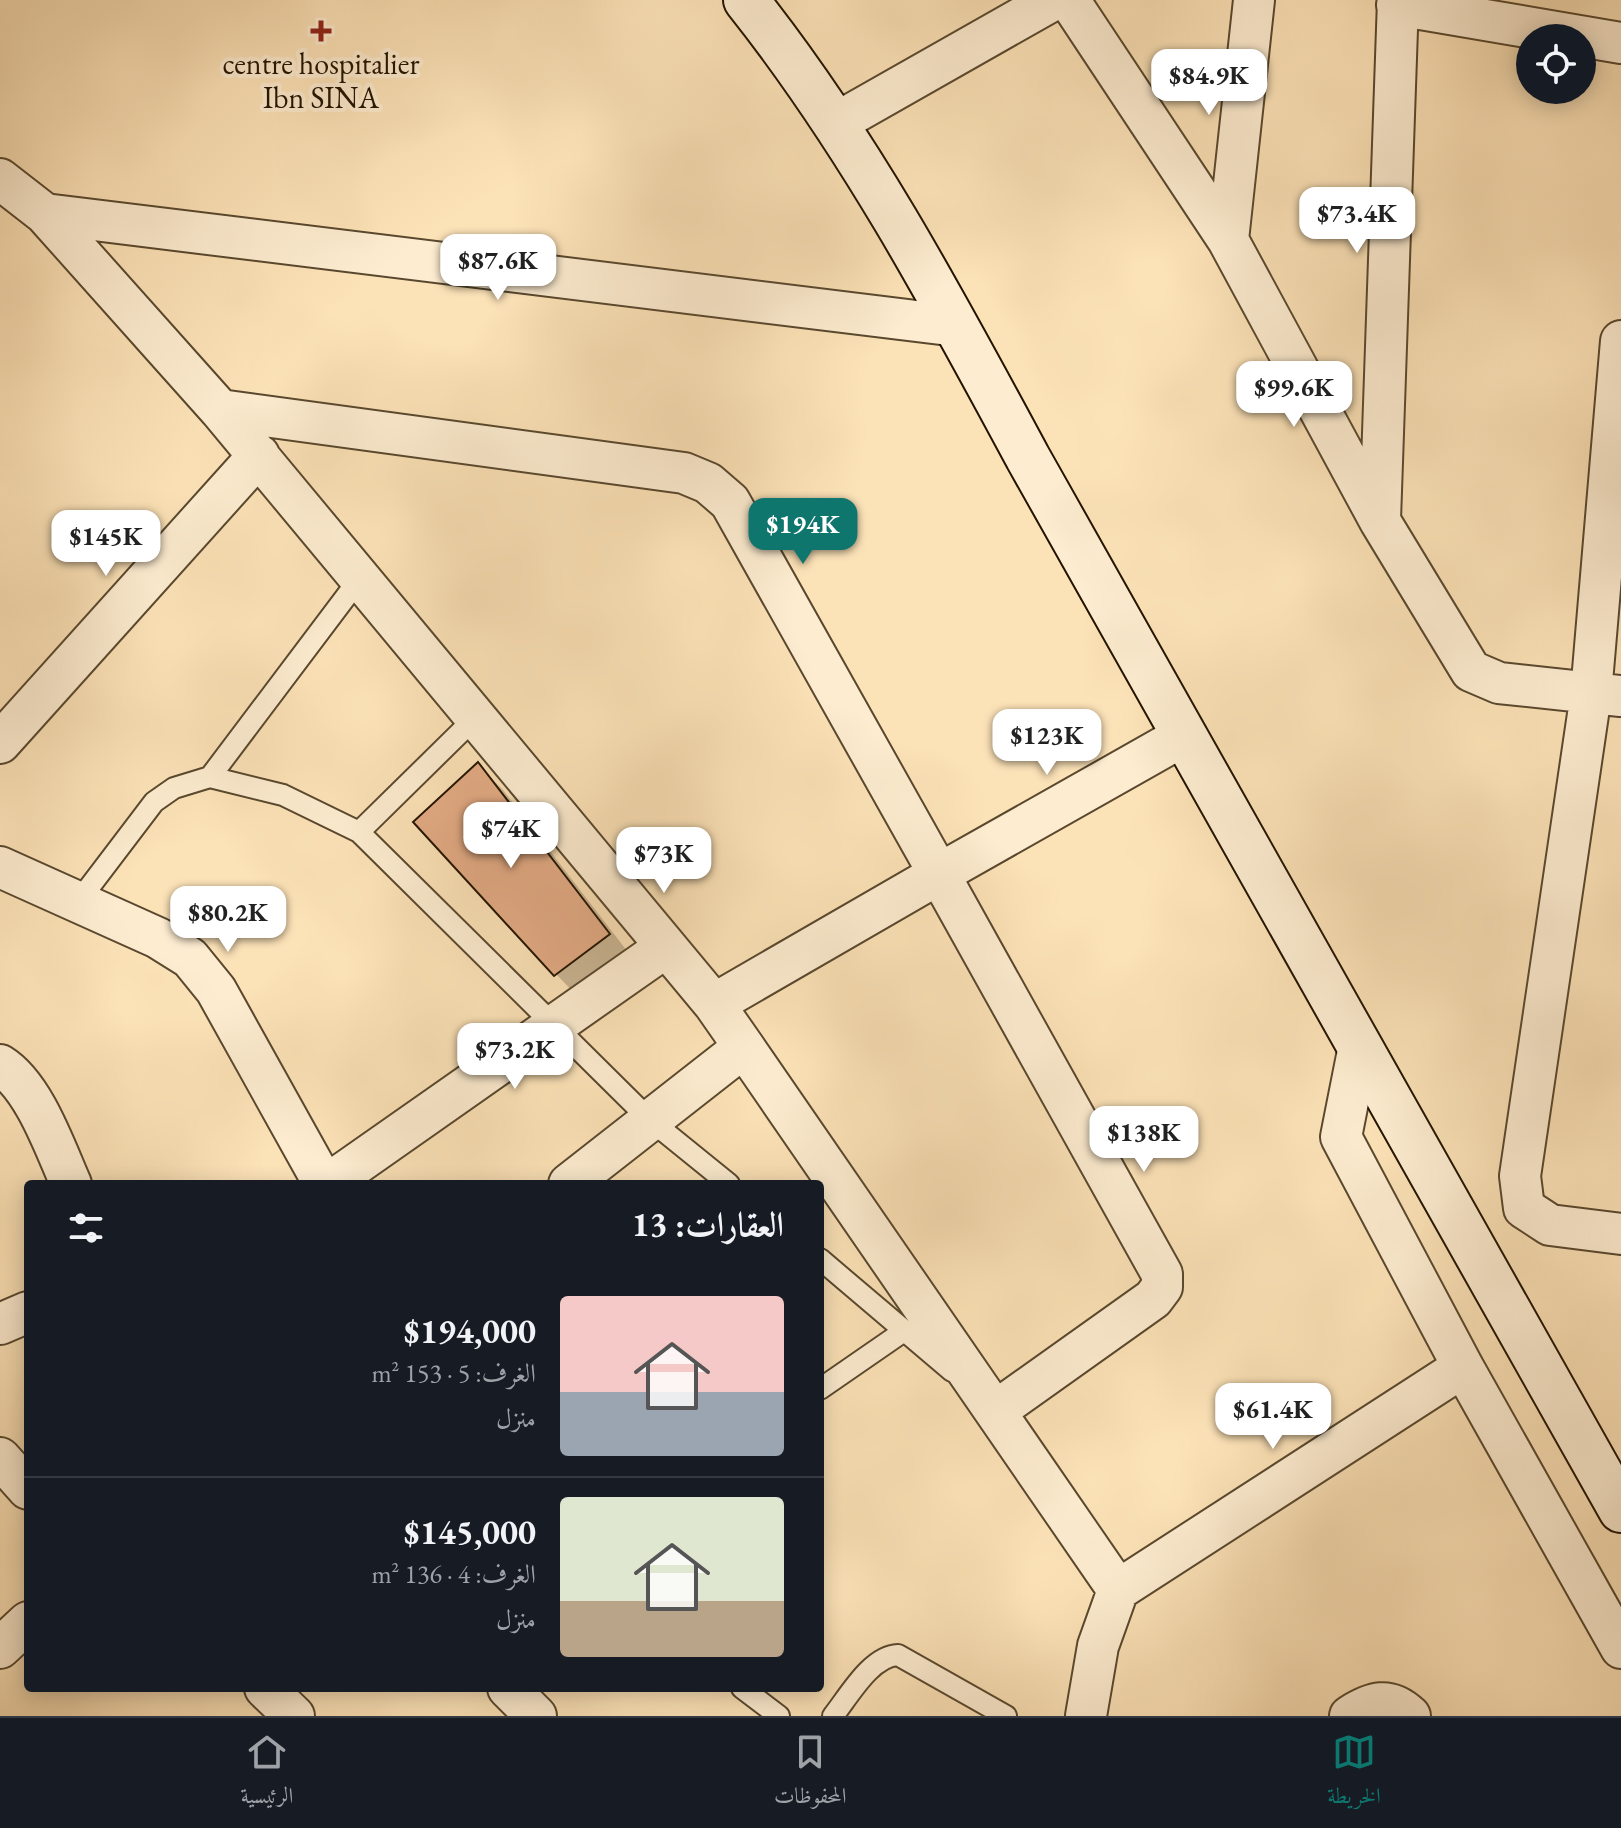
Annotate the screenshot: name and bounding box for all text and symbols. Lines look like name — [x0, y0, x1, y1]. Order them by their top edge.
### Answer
marker: centre hospitalier Ibn SINA — [310, 20, 332, 42]
map controls — [1516, 24, 1596, 104]
button: locate — [1516, 24, 1596, 104]
place label: centre hospitalier Ibn SINA — [223, 44, 419, 117]
pin: $84.9K — [1144, 49, 1274, 117]
text: $84.9K — [1169, 58, 1249, 92]
pin: $73.4K — [1292, 187, 1422, 255]
text: $73.4K — [1317, 196, 1397, 230]
pin: $87.6K — [433, 234, 563, 302]
text: $87.6K — [458, 243, 538, 277]
pin: $99.6K — [1229, 361, 1359, 429]
text: $99.6K — [1254, 370, 1334, 404]
pin: $194K — [747, 498, 859, 566]
text: $194K — [766, 507, 840, 541]
pin: $145K — [50, 510, 162, 578]
text: $145K — [69, 519, 143, 553]
pin: $123K — [991, 709, 1103, 777]
text: $123K — [1010, 718, 1084, 752]
pin: $74K — [464, 802, 558, 870]
text: $74K — [481, 811, 541, 845]
pin: $73K — [617, 827, 711, 895]
text: $73K — [634, 836, 694, 870]
pin: $80.2K — [163, 886, 293, 954]
text: $80.2K — [188, 895, 268, 929]
pin: $73.2K — [450, 1023, 580, 1091]
text: $73.2K — [475, 1032, 555, 1066]
pin: $138K — [1088, 1106, 1200, 1174]
text: $138K — [1107, 1115, 1181, 1149]
text: العقارات: 13 — [632, 1202, 784, 1246]
icon: filters — [64, 1206, 108, 1250]
text: $194,000 — [404, 1309, 536, 1353]
icon: home — [624, 1328, 720, 1424]
text: الغرف: 5 · 153 m² — [371, 1356, 536, 1390]
pin: $61.4K — [1208, 1383, 1338, 1451]
text: $61.4K — [1233, 1392, 1313, 1426]
text: منزل — [496, 1401, 536, 1435]
text: $145,000 — [404, 1510, 536, 1554]
icon: home — [624, 1529, 720, 1625]
text: الغرف: 4 · 136 m² — [371, 1557, 536, 1591]
text: منزل — [496, 1602, 536, 1636]
tab: الرئيسية — [240, 1730, 293, 1817]
tab: المحفوظات — [774, 1730, 846, 1817]
tab: الخريطة — [1327, 1730, 1381, 1817]

